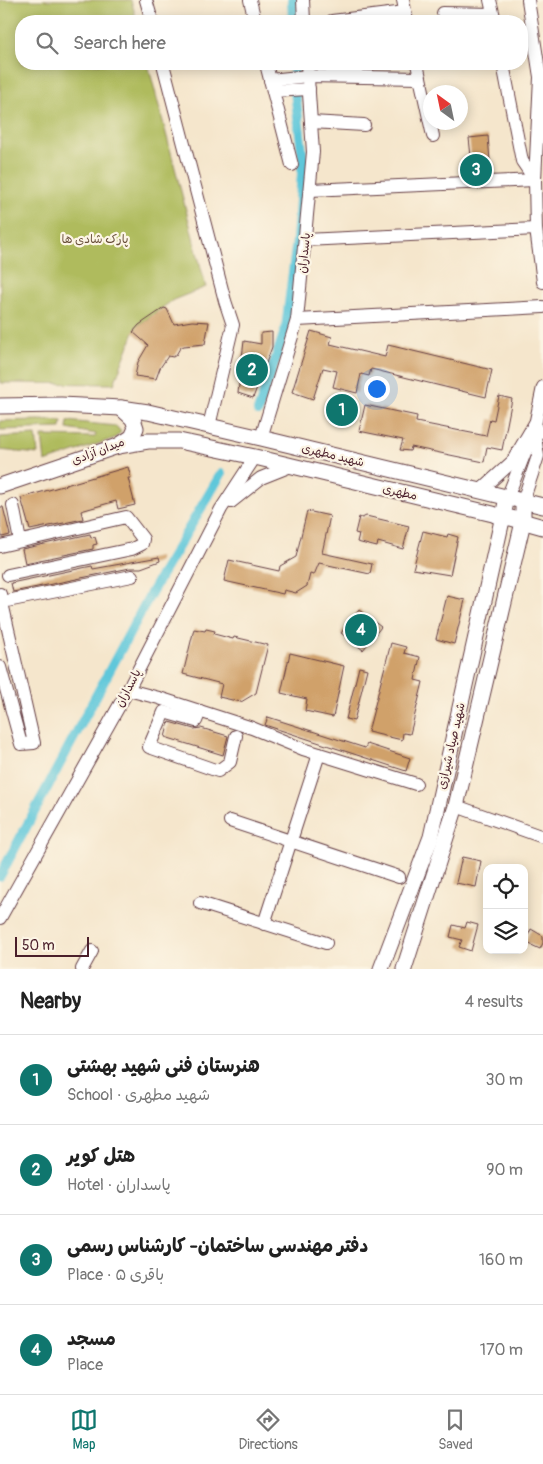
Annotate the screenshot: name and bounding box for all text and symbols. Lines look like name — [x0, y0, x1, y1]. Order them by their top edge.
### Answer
search box — [15, 15, 528, 70]
icon: search — [33, 29, 61, 57]
text: Search here — [73, 31, 166, 55]
north arrow — [423, 85, 468, 130]
pin: 3 — [460, 151, 492, 189]
park label: پارک شادی ها — [62, 232, 128, 247]
street label: پاسداران — [295, 232, 314, 274]
pin: 2 — [236, 351, 268, 389]
your location — [364, 376, 390, 402]
pin: 1 — [326, 391, 358, 429]
street label: میدان آزادی — [70, 435, 127, 468]
street label: شهید مطهری — [300, 440, 366, 470]
street label: مطهری — [381, 481, 419, 504]
pin: 4 — [345, 611, 377, 649]
street label: پاسداران — [112, 667, 145, 710]
street label: شهید صیاد شیرازی — [434, 701, 469, 791]
map controls — [483, 864, 528, 954]
button: locate — [483, 864, 528, 909]
button: layers — [483, 909, 528, 954]
scale bar — [15, 934, 89, 957]
text: 50 m — [22, 937, 55, 954]
text: Nearby — [20, 988, 81, 1015]
text: 4 results — [465, 992, 523, 1012]
text: هنرستان فنی شهید بهشتی — [67, 1054, 260, 1078]
text: 1 — [33, 1070, 39, 1090]
text: 30 m — [485, 1070, 523, 1090]
text: School · شهید مطهری — [67, 1085, 210, 1105]
text: هتل کویر — [67, 1144, 135, 1168]
text: 2 — [32, 1160, 40, 1180]
text: 90 m — [486, 1160, 523, 1180]
text: Hotel · پاسداران — [67, 1175, 171, 1195]
text: دفتر مهندسی ساختمان- کارشناس رسمی — [67, 1234, 368, 1258]
text: 3 — [32, 1250, 40, 1270]
text: 160 m — [479, 1250, 523, 1270]
text: Place · باقری ۵ — [67, 1265, 164, 1285]
text: مسجد — [67, 1327, 116, 1351]
text: 4 — [31, 1340, 41, 1360]
text: 170 m — [480, 1340, 523, 1360]
text: Place — [67, 1355, 103, 1375]
tab: Map — [70, 1406, 98, 1453]
tab: Directions — [238, 1406, 298, 1453]
tab: Saved — [438, 1406, 473, 1453]

